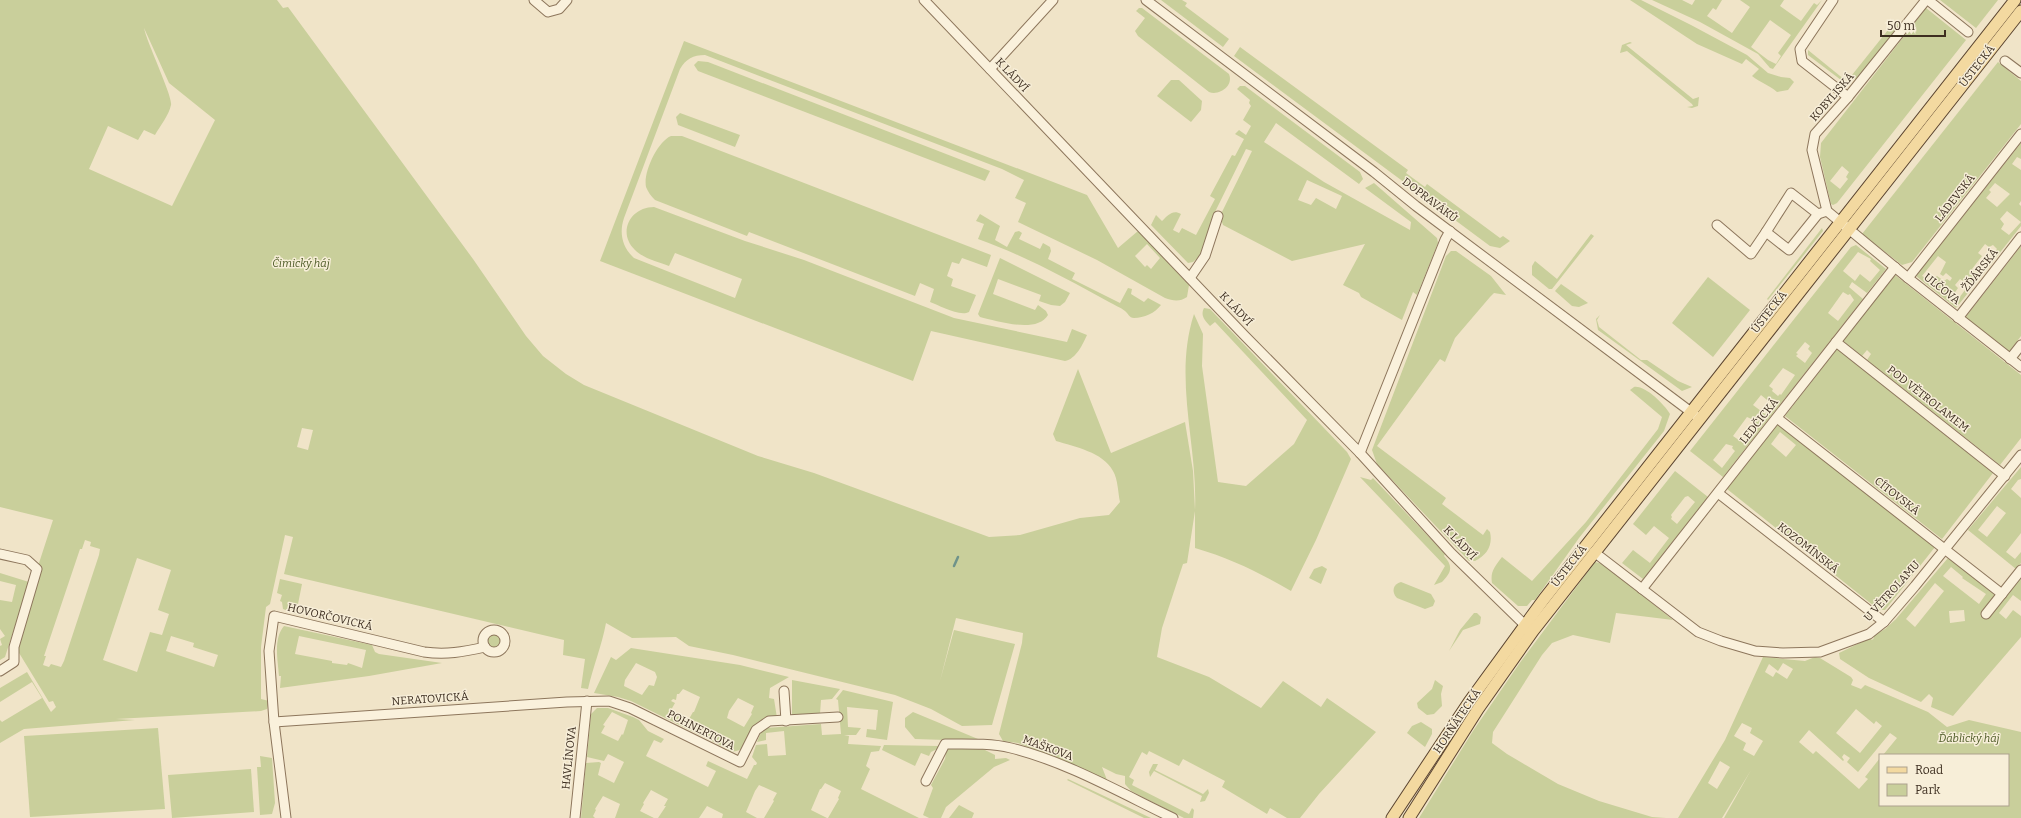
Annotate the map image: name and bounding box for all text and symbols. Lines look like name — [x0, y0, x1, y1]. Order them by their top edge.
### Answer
scale bar — [1881, 12, 1945, 38]
text: 50 m — [1887, 19, 1916, 33]
street label: ÚSTECKÁ — [1956, 42, 1998, 90]
street label: K LÁDVÍ — [993, 55, 1032, 95]
street label: KOBYLISKÁ — [1807, 69, 1857, 124]
street label: LÁDEVSKÁ — [1932, 171, 1978, 224]
street label: DOPRAVÁKŮ — [1400, 174, 1461, 225]
street label: ŽĎÁRSKÁ — [1958, 245, 2001, 294]
park label: Čimický háj — [272, 256, 330, 270]
street label: ULČOVA — [1921, 270, 1964, 307]
street label: ÚSTECKÁ — [1748, 288, 1790, 336]
street label: K LÁDVÍ — [1217, 289, 1256, 329]
street label: POD VĚTROLAMEM — [1885, 362, 1972, 435]
street label: LEDČICKÁ — [1736, 395, 1781, 446]
street label: CÍTOVSKÁ — [1872, 474, 1923, 518]
street label: KOZOMÍNSKÁ — [1775, 519, 1842, 576]
street label: K LÁDVÍ — [1441, 523, 1480, 563]
street label: ÚSTECKÁ — [1548, 542, 1590, 590]
street label: U VĚTROLAMU — [1861, 557, 1923, 624]
street label: HOVORČOVICKÁ — [286, 600, 374, 633]
street label: HORŇÁTECKÁ — [1430, 686, 1483, 756]
street label: NERATOVICKÁ — [391, 689, 469, 708]
street label: POHNERTOVA — [665, 707, 737, 753]
street label: HAVLÍNOVA — [558, 726, 579, 790]
park label: Ďáblický háj — [1938, 731, 2000, 745]
street label: MAŠKOVA — [1021, 732, 1075, 763]
legend — [1879, 754, 2009, 806]
text: Road — [1915, 763, 1943, 777]
text: Park — [1915, 783, 1941, 797]

